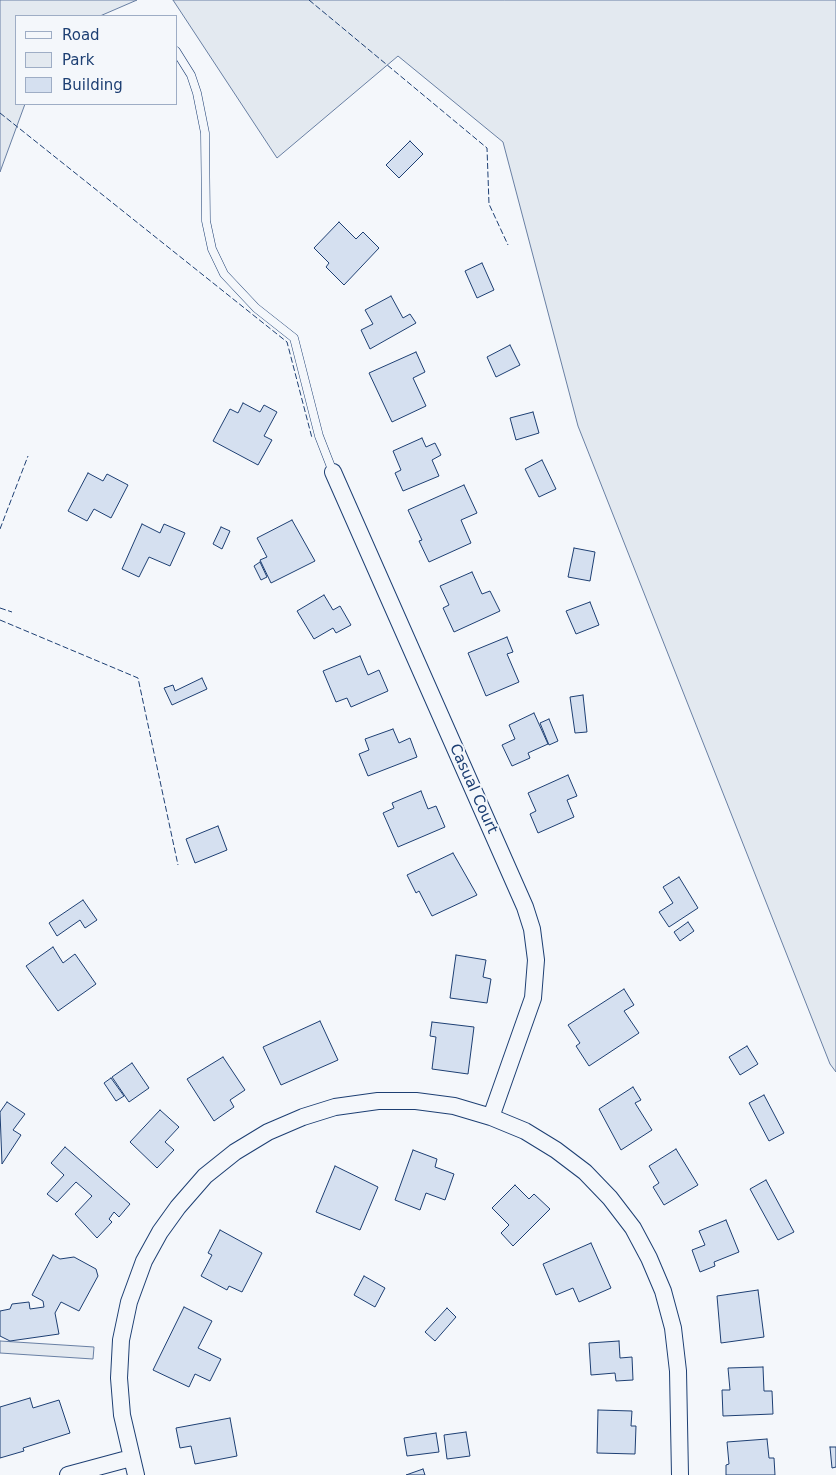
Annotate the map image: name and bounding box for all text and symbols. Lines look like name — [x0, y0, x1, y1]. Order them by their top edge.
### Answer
legend — [15, 15, 178, 105]
text: Road — [62, 26, 100, 44]
text: Park — [62, 51, 94, 69]
text: Building — [62, 76, 123, 94]
street label: Casual Court — [445, 741, 501, 837]

